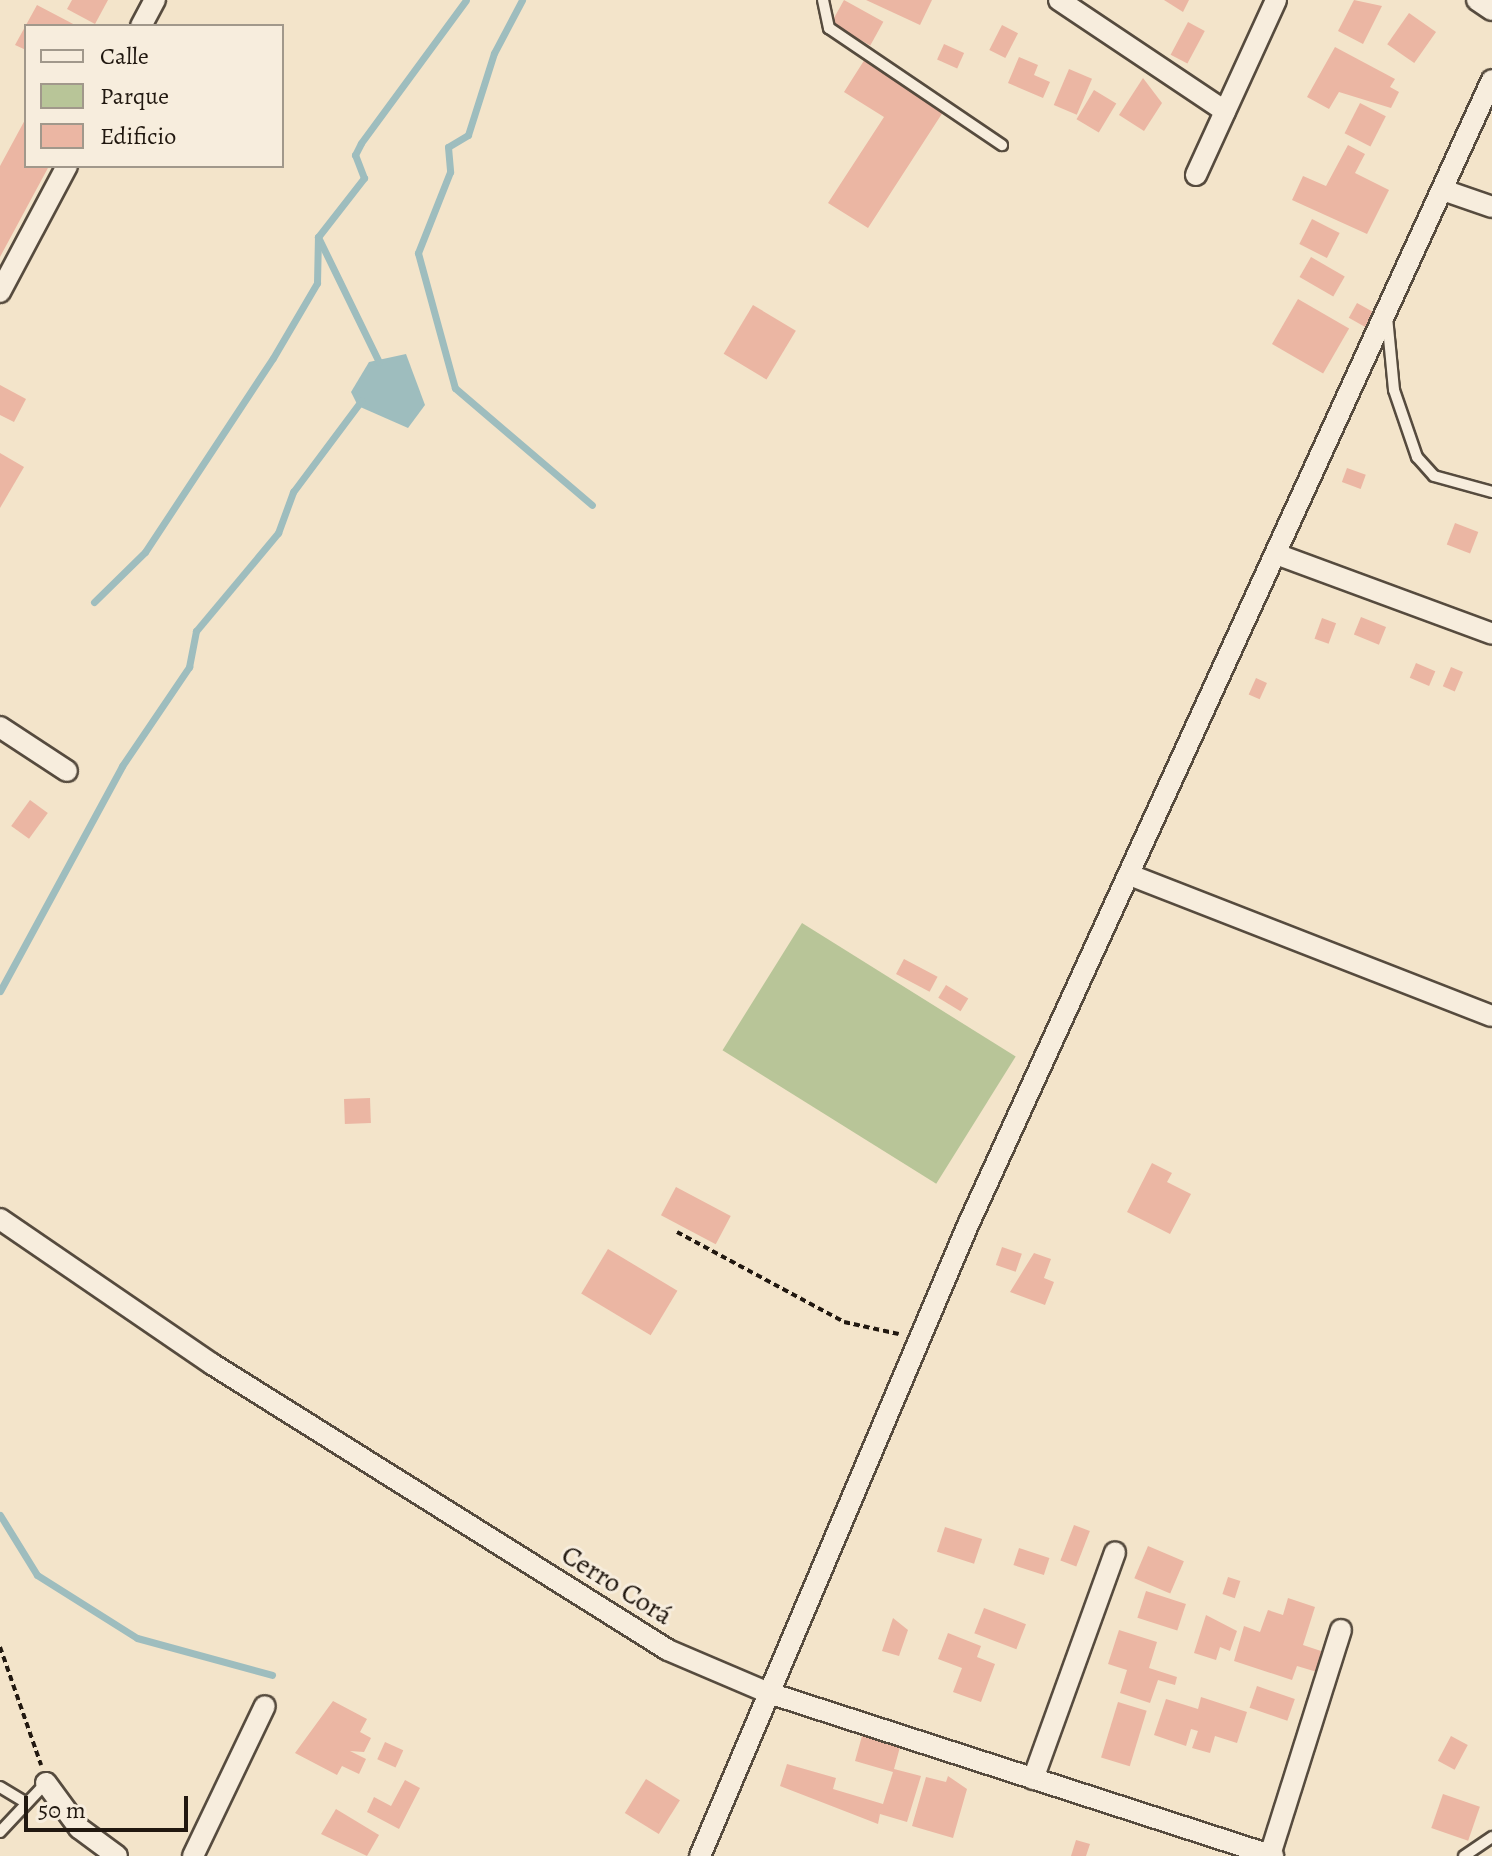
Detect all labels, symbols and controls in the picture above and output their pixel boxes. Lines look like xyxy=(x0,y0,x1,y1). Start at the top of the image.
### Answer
legend xyxy=(24,24,284,168)
text: Calle xyxy=(100,40,149,72)
text: Parque xyxy=(100,80,169,112)
text: Edificio xyxy=(100,120,176,152)
street label: Cerro Corá xyxy=(555,1538,679,1632)
scale bar xyxy=(28,1780,192,1830)
text: 50 m xyxy=(38,1794,86,1826)

